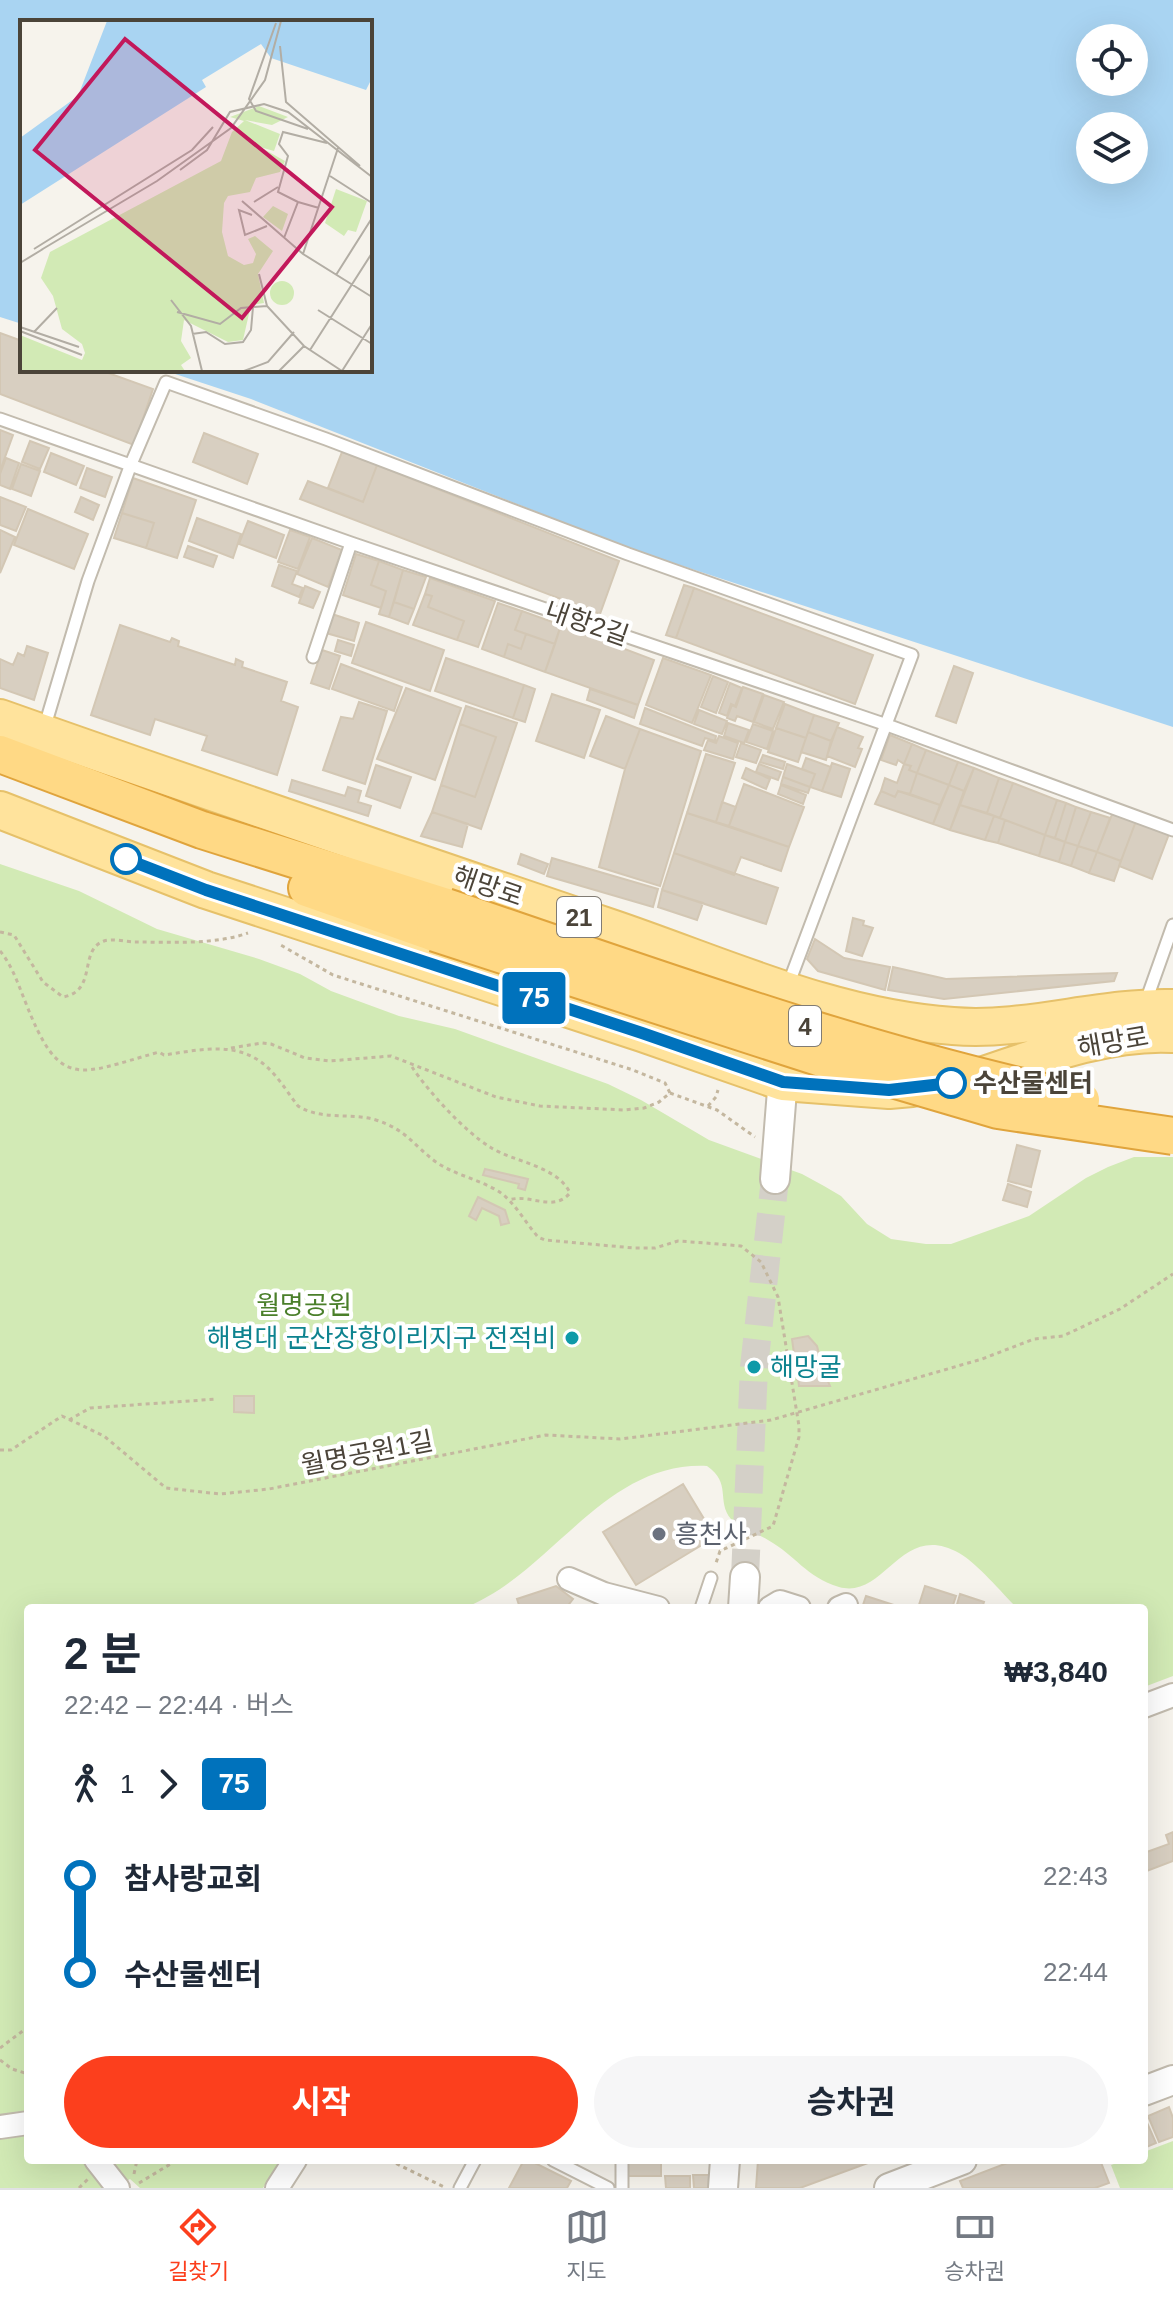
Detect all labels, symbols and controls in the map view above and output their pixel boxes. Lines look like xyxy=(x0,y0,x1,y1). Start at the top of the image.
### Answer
inset map xyxy=(20,20,372,372)
map controls xyxy=(1076,24,1148,184)
button: locate xyxy=(1076,24,1148,96)
button: layers xyxy=(1076,112,1148,184)
street label: 내항2길 xyxy=(541,595,633,651)
unlabelled marker xyxy=(111,844,141,874)
street label: 해망로 xyxy=(449,860,527,912)
road number: 21 xyxy=(557,897,601,937)
line badge: 75 xyxy=(498,972,570,1024)
text: 75 xyxy=(518,982,550,1013)
road number: 4 xyxy=(789,1006,821,1046)
street label: 해망로 xyxy=(1075,1021,1151,1063)
marker: 수산물센터 xyxy=(936,1068,966,1098)
place label: 수산물센터 xyxy=(973,1068,1093,1098)
park label: 월명공원 xyxy=(256,1290,352,1320)
place label: 해병대 군산장항이리지구 전적비 xyxy=(207,1323,556,1353)
marker: 해병대 군산장항이리지구 전적비 xyxy=(563,1329,581,1347)
place label: 해망굴 xyxy=(770,1352,842,1382)
marker: 해망굴 xyxy=(745,1358,763,1376)
street label: 월명공원1길 xyxy=(298,1425,436,1481)
place label: 흥천사 xyxy=(675,1519,747,1549)
marker: 흥천사 xyxy=(650,1525,668,1543)
text: 2 분 xyxy=(64,1629,141,1678)
text: ₩3,840 xyxy=(1005,1655,1108,1688)
text: 22:42 – 22:44 · 버스 xyxy=(64,1690,294,1720)
icon: walk xyxy=(64,1762,108,1806)
icon: forward xyxy=(146,1762,190,1806)
text: 75 xyxy=(218,1768,250,1799)
text: 1 xyxy=(120,1769,134,1799)
text: 22:43 xyxy=(1043,1861,1108,1891)
text: 참사랑교회 xyxy=(124,1862,262,1895)
text: 22:44 xyxy=(1043,1957,1108,1987)
text: 수산물센터 xyxy=(124,1958,262,1991)
button: 시작 xyxy=(64,2056,578,2148)
button: 승차권 xyxy=(594,2056,1108,2148)
tab: 길찾기 xyxy=(168,2205,229,2285)
tab: 지도 xyxy=(565,2205,609,2285)
tab: 승차권 xyxy=(944,2205,1005,2285)

